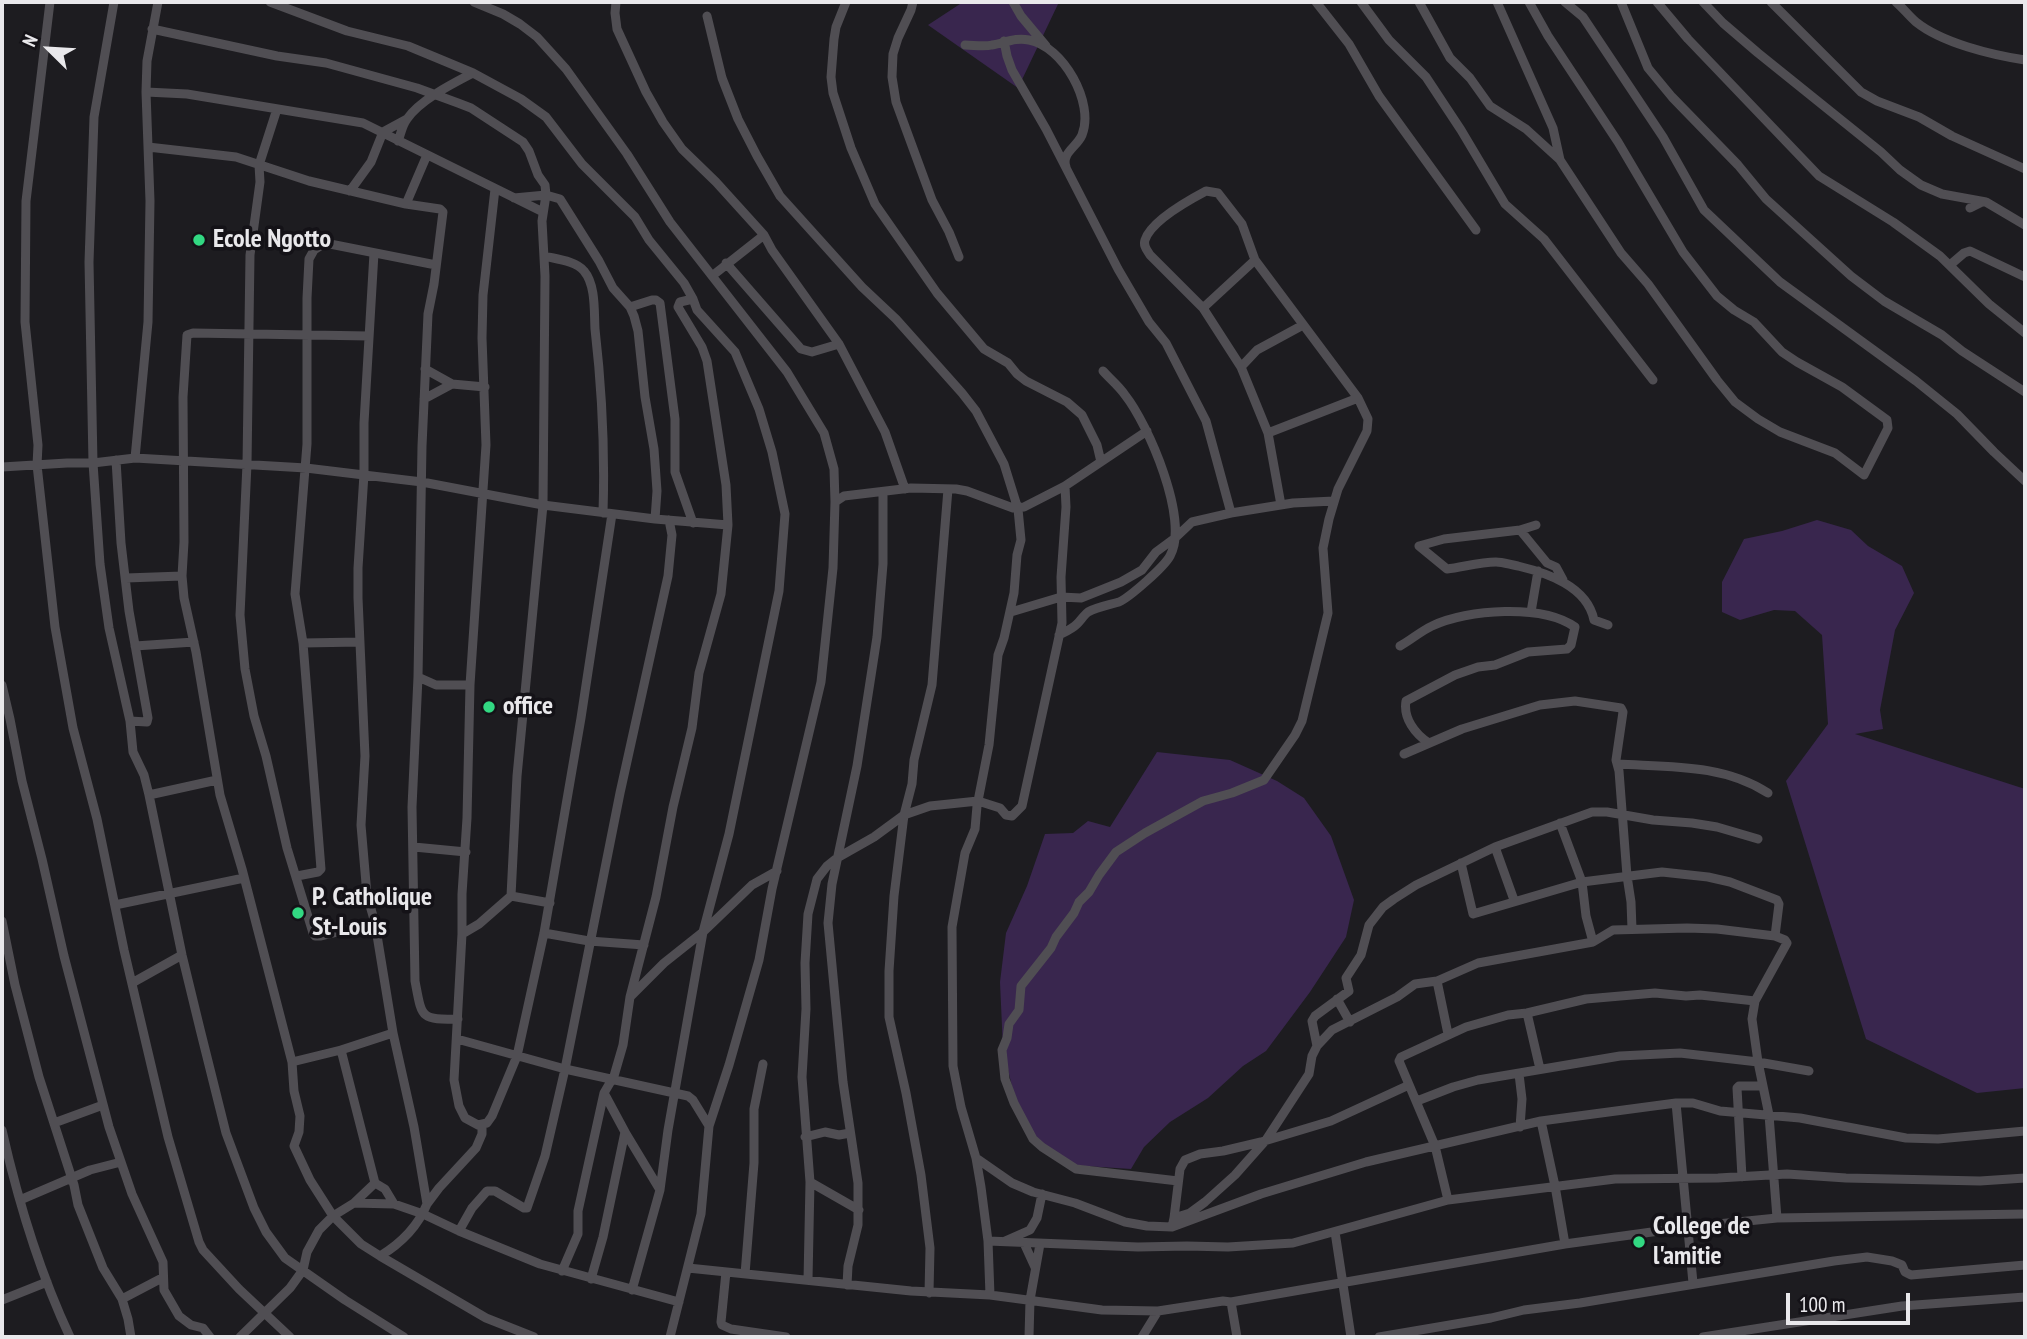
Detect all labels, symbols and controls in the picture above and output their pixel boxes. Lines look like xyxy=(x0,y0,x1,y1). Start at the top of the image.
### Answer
north arrow xyxy=(14,14,84,84)
text: N xyxy=(17,31,43,50)
place label: Ecole Ngotto xyxy=(213,224,331,256)
marker: Ecole Ngotto xyxy=(191,232,207,248)
place label: office xyxy=(503,691,553,723)
marker: office xyxy=(481,699,497,715)
place label: P. Catholique St-Louis xyxy=(312,882,432,944)
marker: P. Catholique St-Louis xyxy=(290,905,306,921)
place label: College de l'amitie xyxy=(1653,1211,1750,1272)
marker: College de l'amitie xyxy=(1631,1234,1647,1250)
scale bar xyxy=(1789,1280,1913,1324)
text: 100 m xyxy=(1799,1291,1845,1318)

